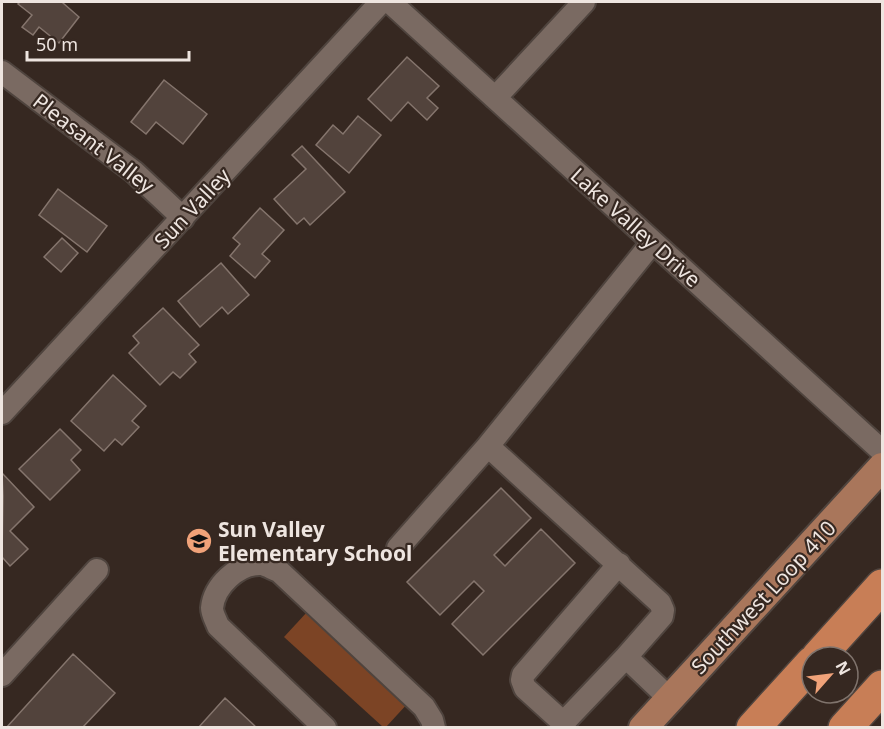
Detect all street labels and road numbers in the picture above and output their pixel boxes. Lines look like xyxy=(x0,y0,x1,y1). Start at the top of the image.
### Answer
street label: Pleasant Valley xyxy=(28,87,161,199)
street label: Lake Valley Drive xyxy=(565,161,707,293)
street label: Sun Valley xyxy=(148,162,236,254)
street label: Southwest Loop 410 xyxy=(685,514,841,680)

